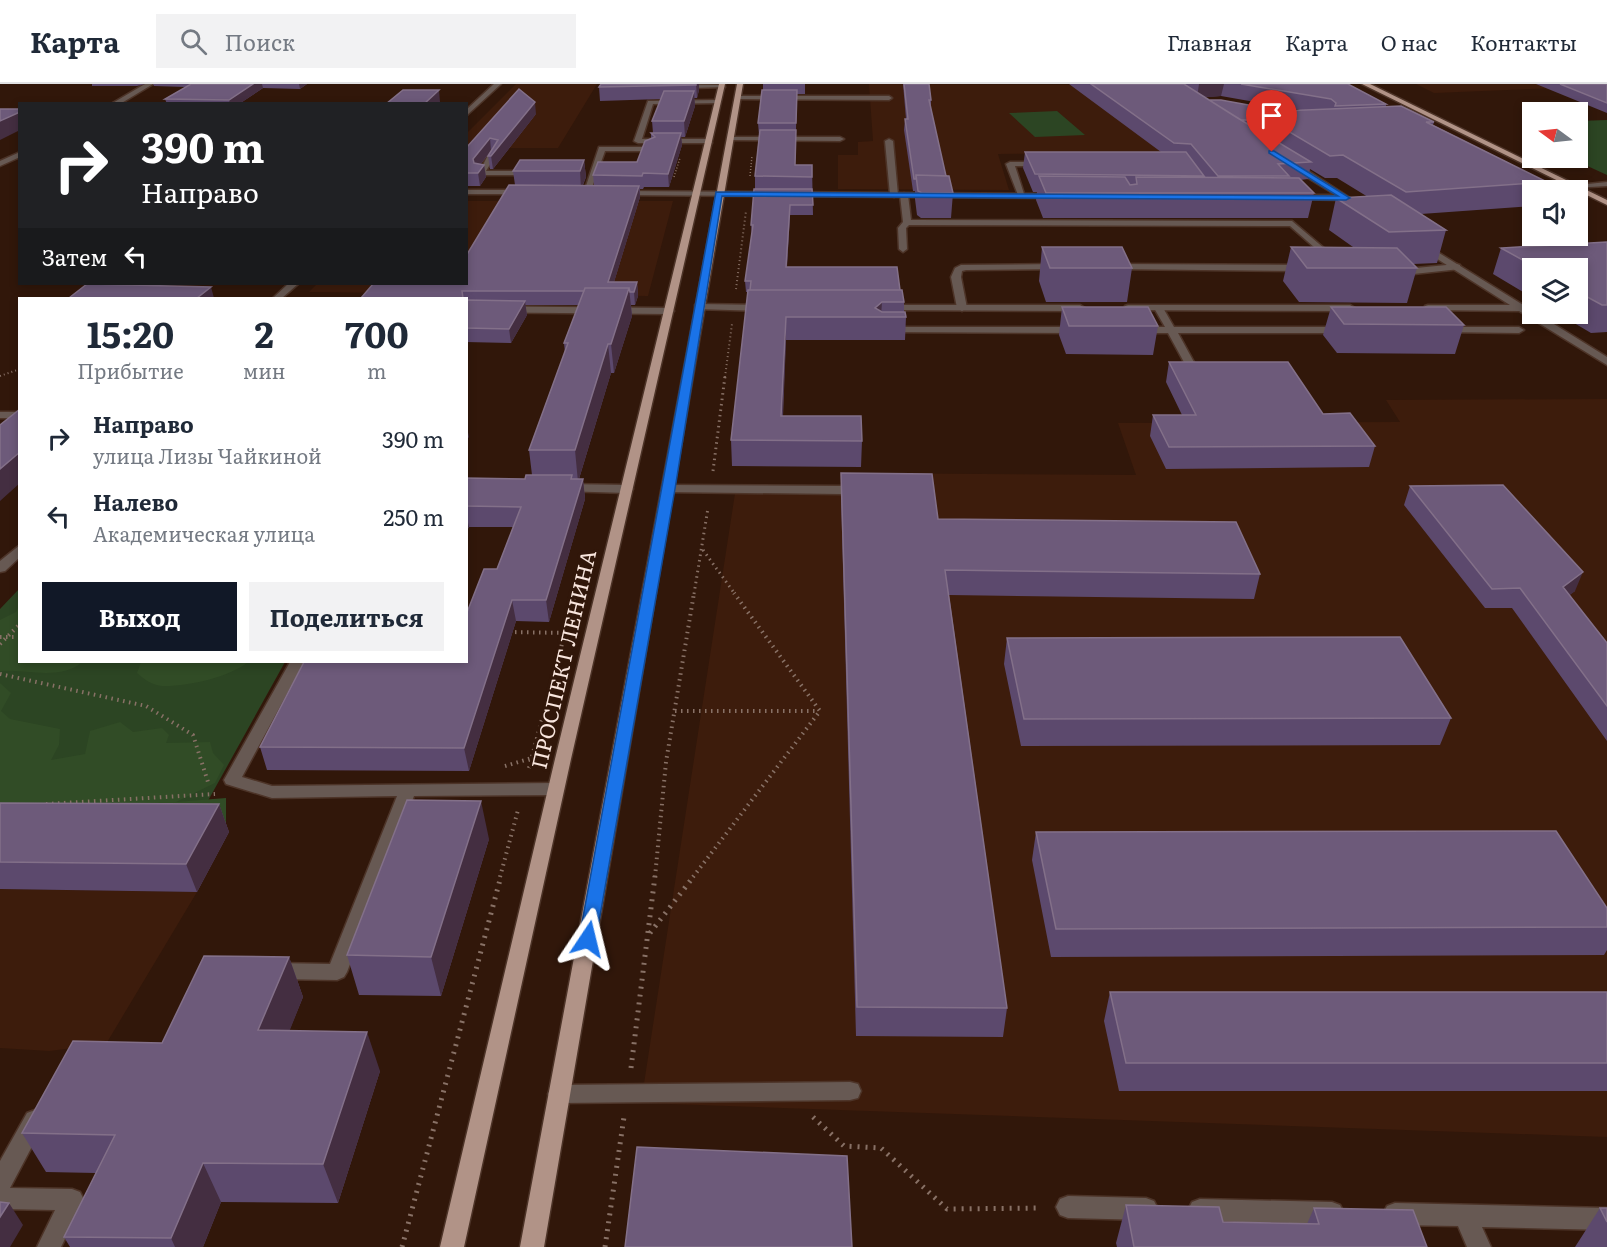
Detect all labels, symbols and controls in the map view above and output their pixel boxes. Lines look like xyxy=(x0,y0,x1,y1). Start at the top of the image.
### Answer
search box xyxy=(156,14,576,68)
text: Карта xyxy=(30,20,120,62)
icon: search xyxy=(177,25,210,58)
text: Поиск xyxy=(225,25,295,58)
text: Главная xyxy=(1167,26,1252,57)
text: Карта xyxy=(1285,26,1348,57)
text: О нас xyxy=(1381,26,1437,57)
text: Контакты xyxy=(1470,26,1577,57)
pin xyxy=(1246,90,1297,152)
icon: arrive xyxy=(1255,99,1288,132)
north arrow xyxy=(1522,102,1588,168)
map controls xyxy=(1522,102,1588,324)
text: 390 m xyxy=(141,114,265,176)
icon: right xyxy=(42,126,120,204)
text: Направо xyxy=(141,171,259,211)
button: sound xyxy=(1522,180,1588,246)
text: Затем xyxy=(42,240,107,273)
icon: left xyxy=(119,240,152,273)
button: layers xyxy=(1522,258,1588,324)
text: 15:20 xyxy=(87,306,174,359)
text: 2 xyxy=(255,306,274,359)
text: 700 xyxy=(345,306,409,359)
text: Прибытие xyxy=(77,355,184,385)
text: мин xyxy=(243,355,286,385)
text: m xyxy=(367,355,386,385)
text: Направо xyxy=(93,407,194,440)
icon: right xyxy=(42,422,75,455)
text: 390 m xyxy=(382,422,444,455)
text: улица Лизы Чайкиной xyxy=(93,440,322,470)
text: Налево xyxy=(93,485,178,518)
icon: left xyxy=(42,500,75,533)
text: 250 m xyxy=(383,500,444,533)
text: Академическая улица xyxy=(93,518,315,548)
street label: ПРОСПЕКТ ЛЕНИНА xyxy=(522,546,602,772)
button: Выход xyxy=(42,582,237,651)
button: Поделиться xyxy=(249,582,444,651)
position arrow xyxy=(556,907,620,971)

